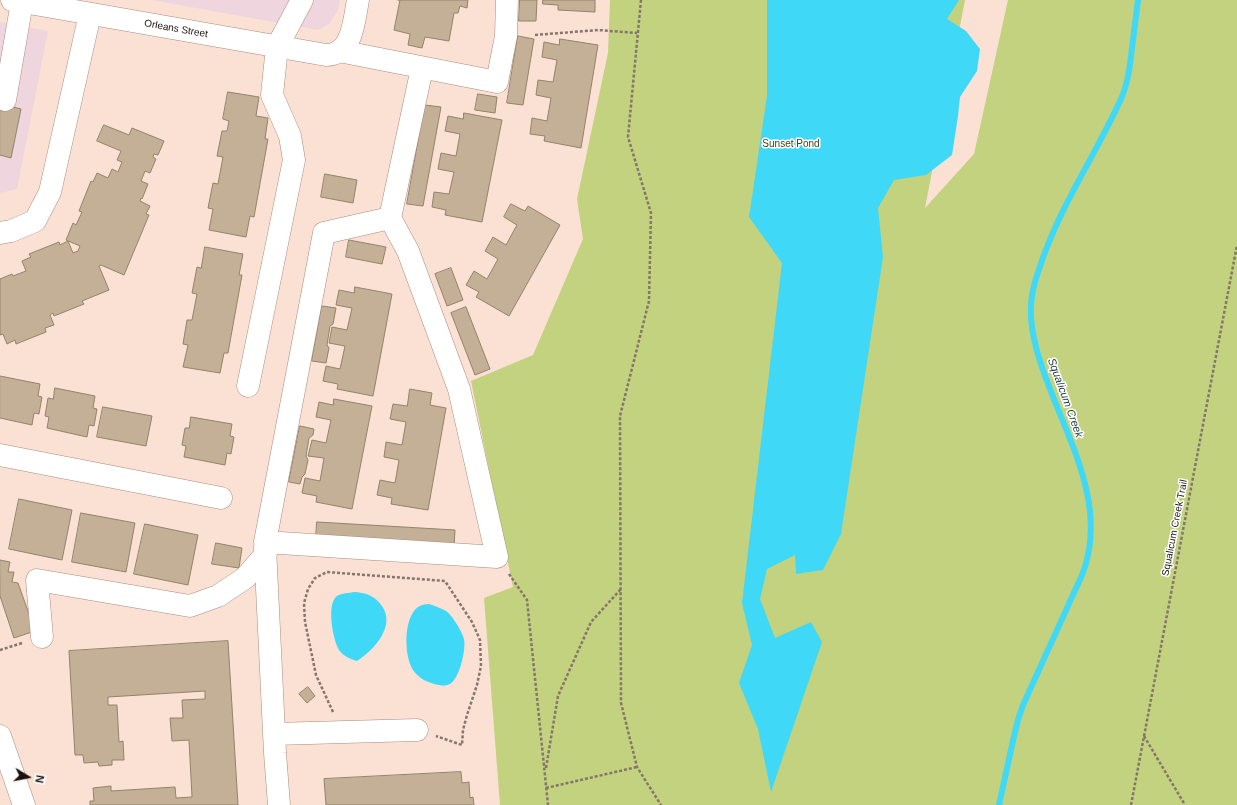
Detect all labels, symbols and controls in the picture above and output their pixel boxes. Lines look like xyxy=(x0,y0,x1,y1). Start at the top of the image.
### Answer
street label: Orleans Street xyxy=(143,17,209,41)
park label: Sunset Pond xyxy=(762,138,820,150)
water label: Squalicum Creek xyxy=(1044,356,1086,440)
street label: Squalicum Creek Trail xyxy=(1160,479,1190,577)
north arrow xyxy=(8,757,48,797)
text: N xyxy=(33,774,46,784)

